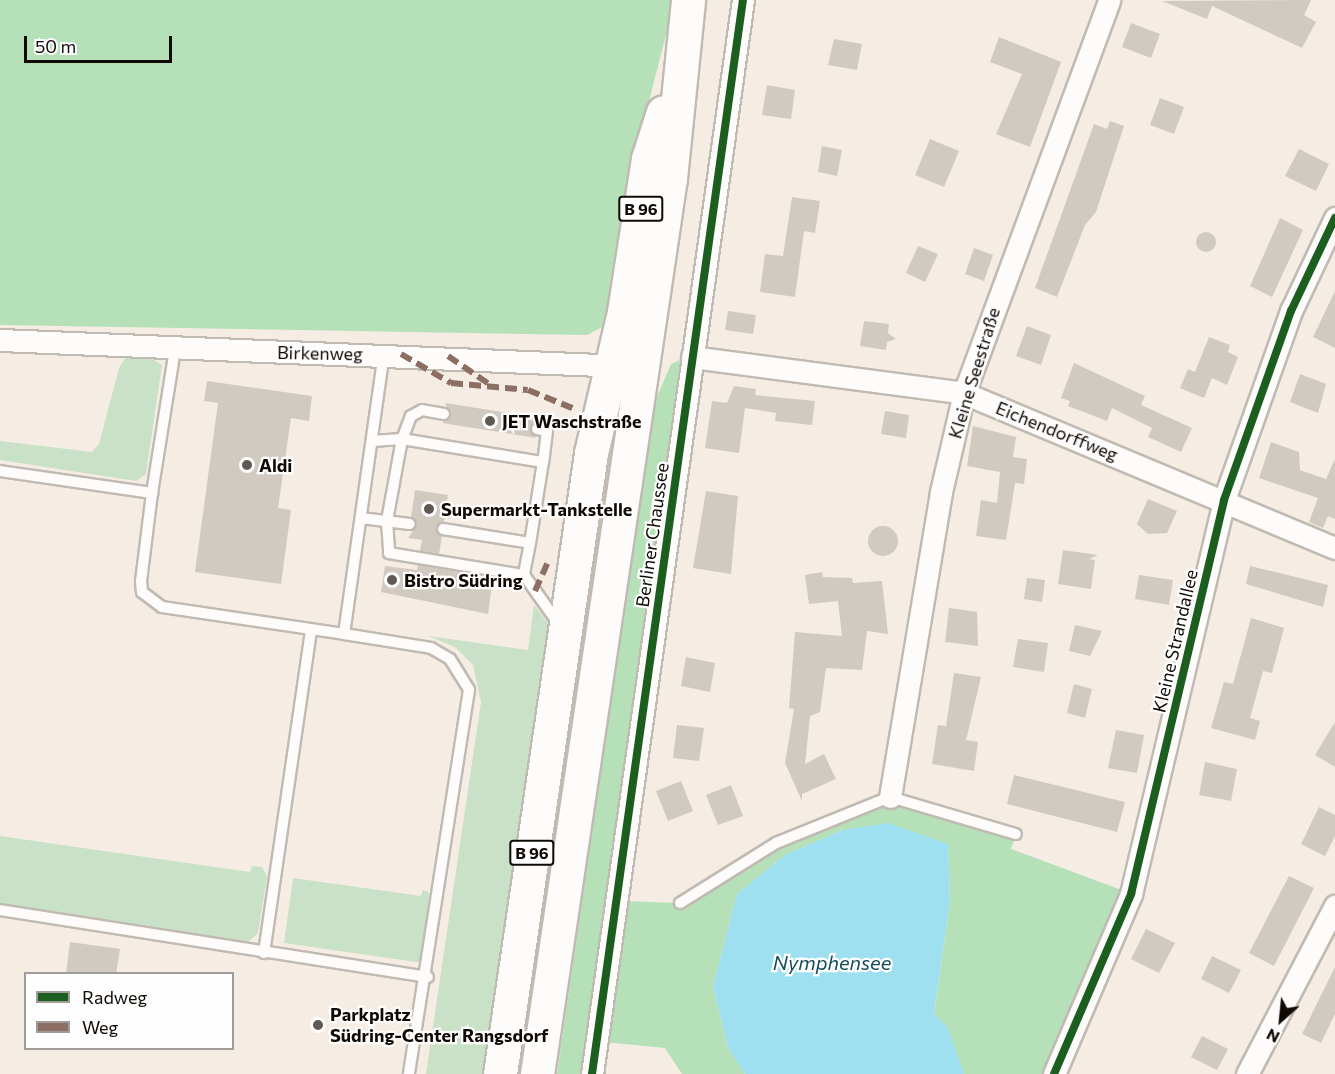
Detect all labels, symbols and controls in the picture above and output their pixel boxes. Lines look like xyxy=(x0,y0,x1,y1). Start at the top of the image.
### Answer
scale bar xyxy=(27,24,176,62)
text: 50 m xyxy=(35,35,76,57)
road number: B 96 xyxy=(617,196,665,222)
street label: Kleine Seestraße xyxy=(944,305,1004,441)
street label: Birkenweg xyxy=(277,341,363,365)
street label: Eichendorffweg xyxy=(993,397,1121,465)
place label: JET Waschstraße xyxy=(502,410,642,432)
marker: JET Waschstraße xyxy=(483,414,497,428)
place label: Aldi xyxy=(259,454,292,476)
marker: Aldi xyxy=(240,458,254,472)
street label: Berliner Chaussee xyxy=(631,462,673,608)
place label: Supermarkt-Tankstelle xyxy=(441,498,632,520)
marker: Supermarkt-Tankstelle xyxy=(422,502,436,516)
street label: Kleine Strandallee xyxy=(1148,567,1202,715)
place label: Bistro Südring xyxy=(404,569,523,591)
marker: Bistro Südring xyxy=(385,573,399,587)
road number: B 96 xyxy=(508,840,556,866)
water label: Nymphensee xyxy=(773,950,891,974)
legend xyxy=(24,972,234,1050)
text: Radweg xyxy=(82,986,147,1008)
north arrow xyxy=(1251,990,1311,1050)
place label: Parkplatz Südring-Center Rangsdorf xyxy=(330,1004,548,1046)
text: Weg xyxy=(82,1016,118,1038)
marker: Parkplatz Südring-Center Rangsdorf xyxy=(311,1018,325,1032)
text: N xyxy=(1263,1025,1282,1048)

